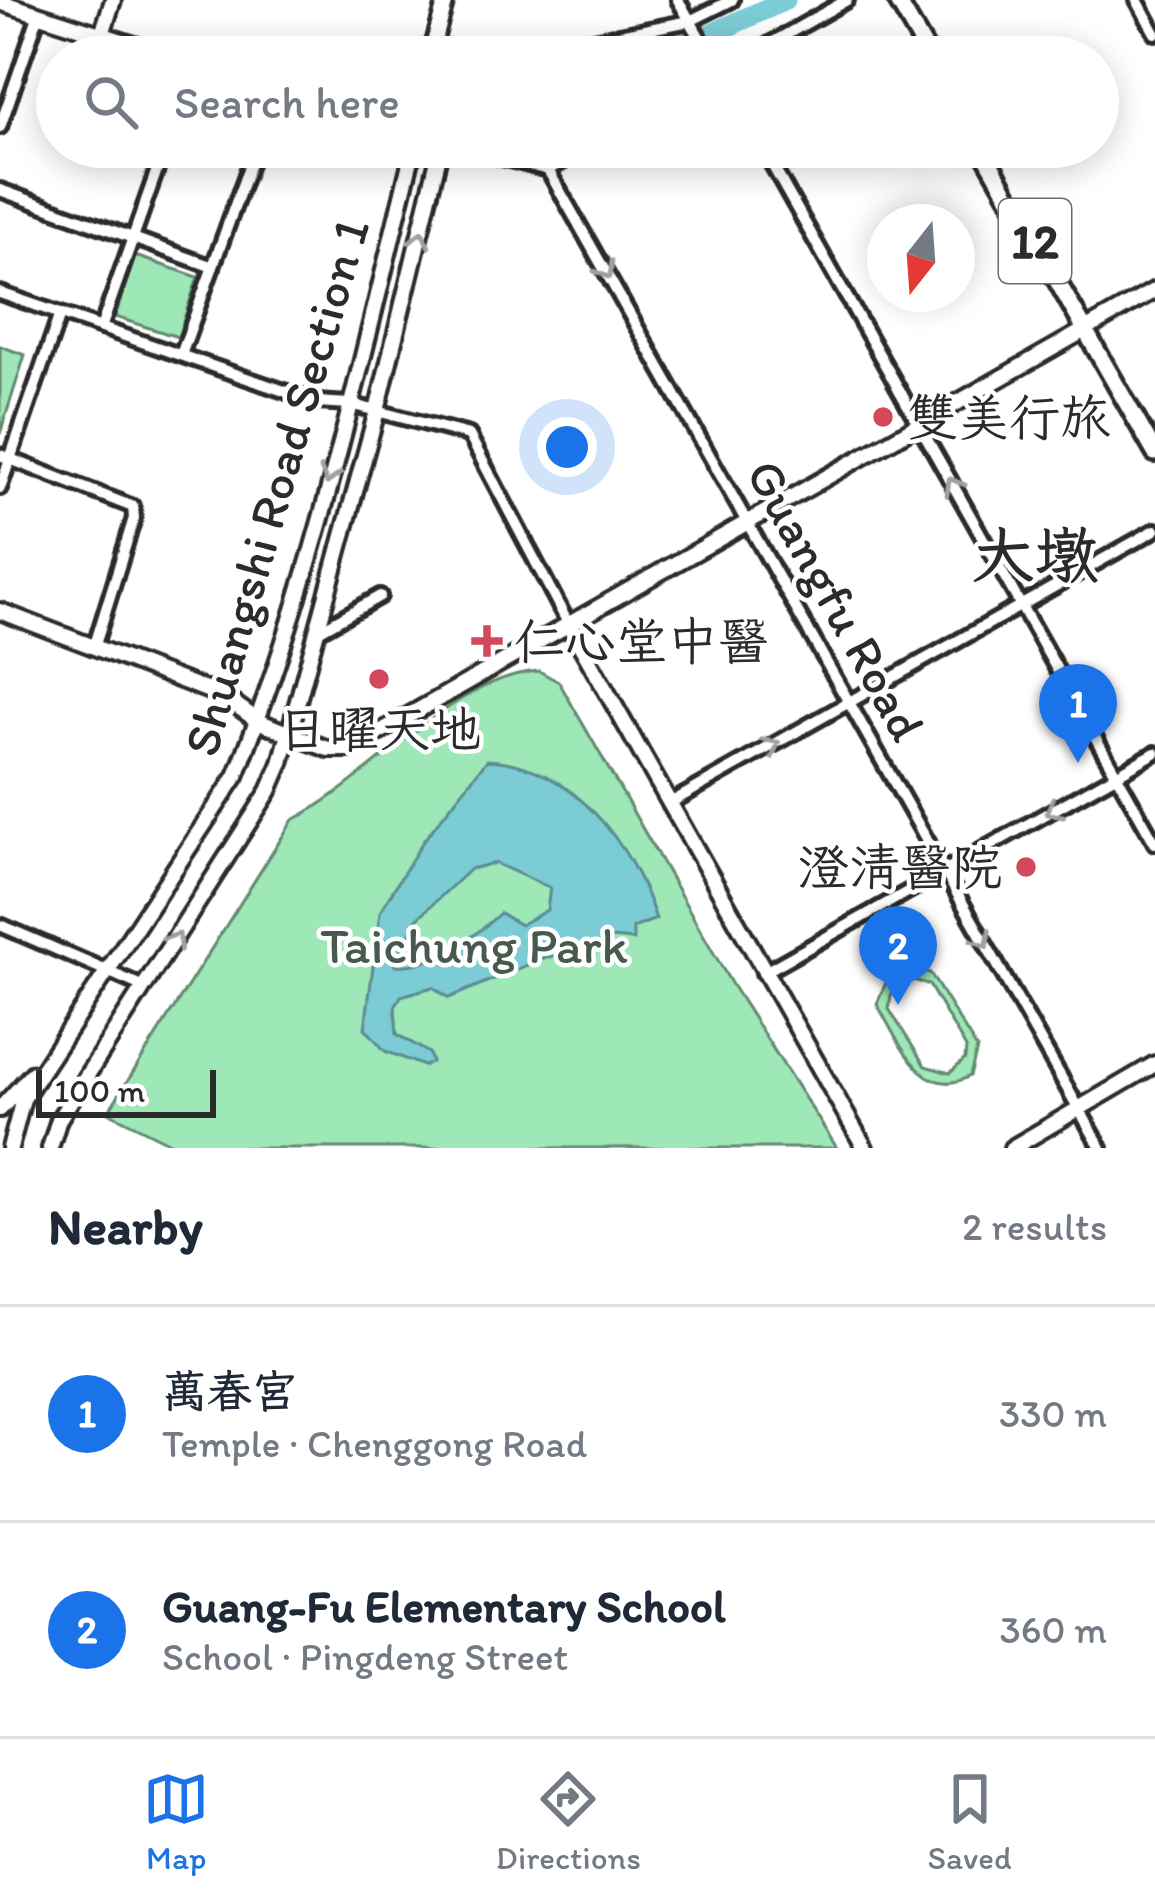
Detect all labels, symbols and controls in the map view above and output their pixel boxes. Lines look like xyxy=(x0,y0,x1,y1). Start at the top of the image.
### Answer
search box xyxy=(36,36,1119,168)
icon: search xyxy=(78,69,144,135)
text: Search here xyxy=(174,75,400,129)
road number: 12 xyxy=(999,199,1071,283)
north arrow xyxy=(867,204,975,312)
street label: Shuangshi Road Section 1 xyxy=(170,211,382,763)
one-way arrow xyxy=(406,230,431,250)
one-way arrow xyxy=(592,259,615,280)
place label: 雙美行旅 xyxy=(907,387,1111,448)
marker: 雙美行旅 xyxy=(870,404,896,430)
your location xyxy=(537,417,597,477)
street label: Guangfu Road xyxy=(734,449,938,751)
one-way arrow xyxy=(319,465,344,486)
one-way arrow xyxy=(944,477,967,498)
district label: 大墩 xyxy=(972,517,1098,593)
place label: 仁心堂中醫 xyxy=(514,611,769,672)
marker: 仁心堂中醫 xyxy=(471,625,503,657)
pin: 1 xyxy=(1039,664,1117,763)
marker: 日曜天地 xyxy=(366,666,392,692)
place label: 日曜天地 xyxy=(277,699,481,760)
one-way arrow xyxy=(759,737,781,760)
one-way arrow xyxy=(1044,796,1066,819)
place label: 澄清醫院 xyxy=(798,837,1002,898)
marker: 澄清醫院 xyxy=(1013,854,1039,880)
pin: 2 xyxy=(859,906,937,1005)
park label: Taichung Park xyxy=(320,915,628,976)
one-way arrow xyxy=(969,927,992,949)
one-way arrow xyxy=(160,932,182,954)
scale bar xyxy=(36,1064,216,1117)
text: 100 m xyxy=(54,1071,145,1110)
text: Nearby xyxy=(48,1196,203,1257)
text: 2 results xyxy=(962,1203,1107,1250)
text: 萬春宮 xyxy=(162,1364,297,1418)
text: 1 xyxy=(78,1390,96,1437)
text: 330 m xyxy=(999,1390,1107,1437)
text: Temple · Chenggong Road xyxy=(162,1420,587,1467)
text: Guang-Fu Elementary School xyxy=(162,1579,726,1633)
text: 2 xyxy=(77,1606,97,1653)
text: 360 m xyxy=(1000,1606,1107,1653)
text: School · Pingdeng Street xyxy=(162,1633,568,1680)
tab: Map xyxy=(143,1766,209,1877)
tab: Directions xyxy=(496,1766,641,1877)
tab: Saved xyxy=(928,1766,1012,1877)

